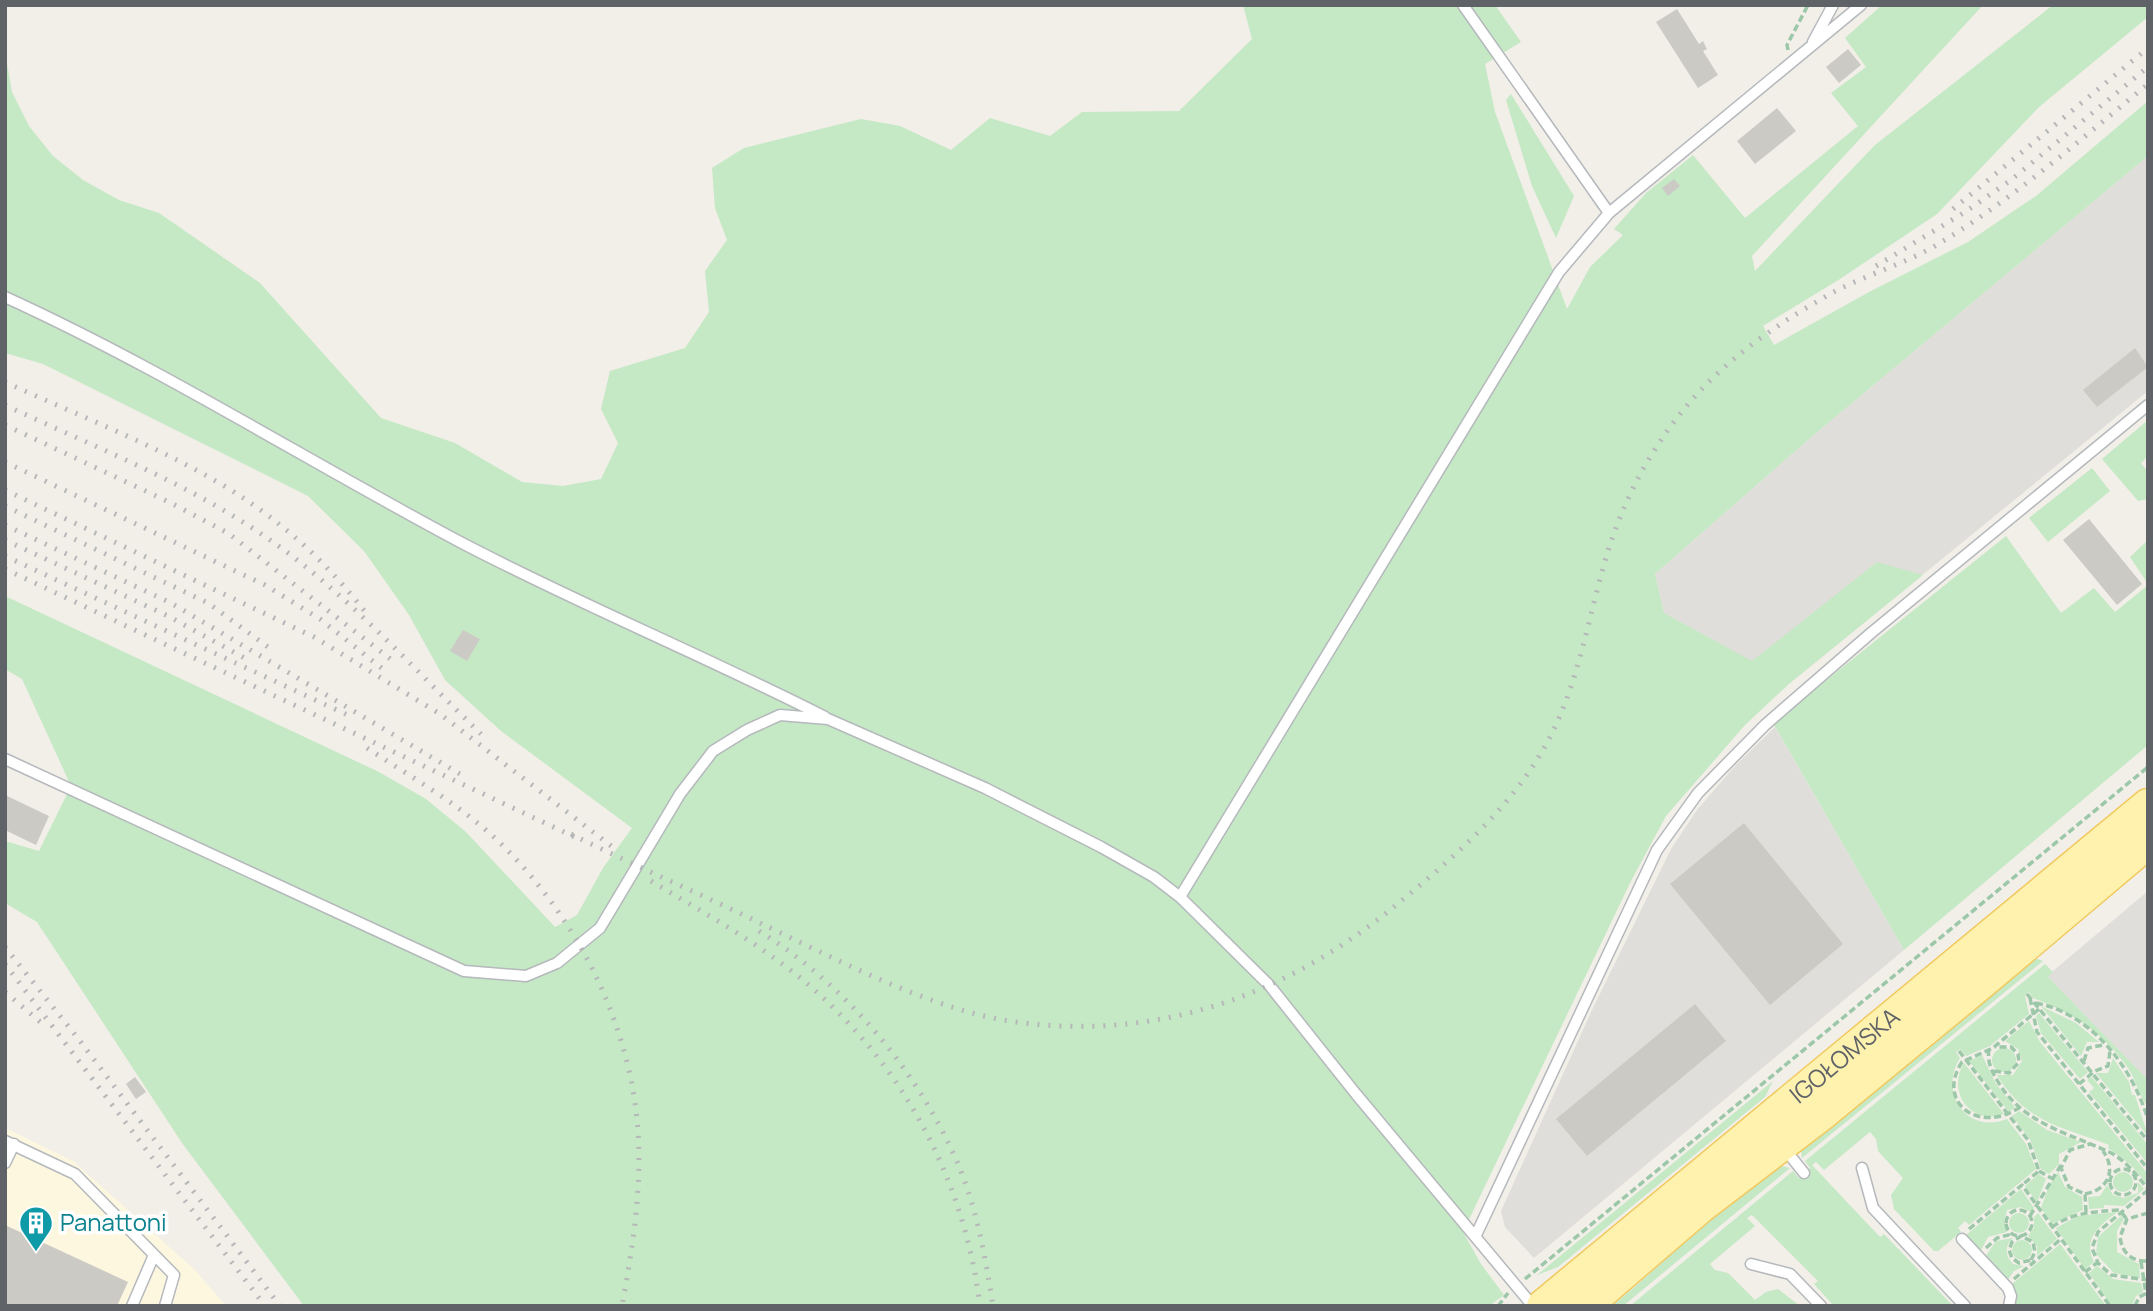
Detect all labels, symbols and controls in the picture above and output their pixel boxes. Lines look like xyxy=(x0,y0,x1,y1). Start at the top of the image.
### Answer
street label: IGOŁOMSKA xyxy=(1782,999,1906,1110)
building icon: Panattoni xyxy=(17,1204,55,1253)
place label: Panattoni xyxy=(60,1205,167,1238)

